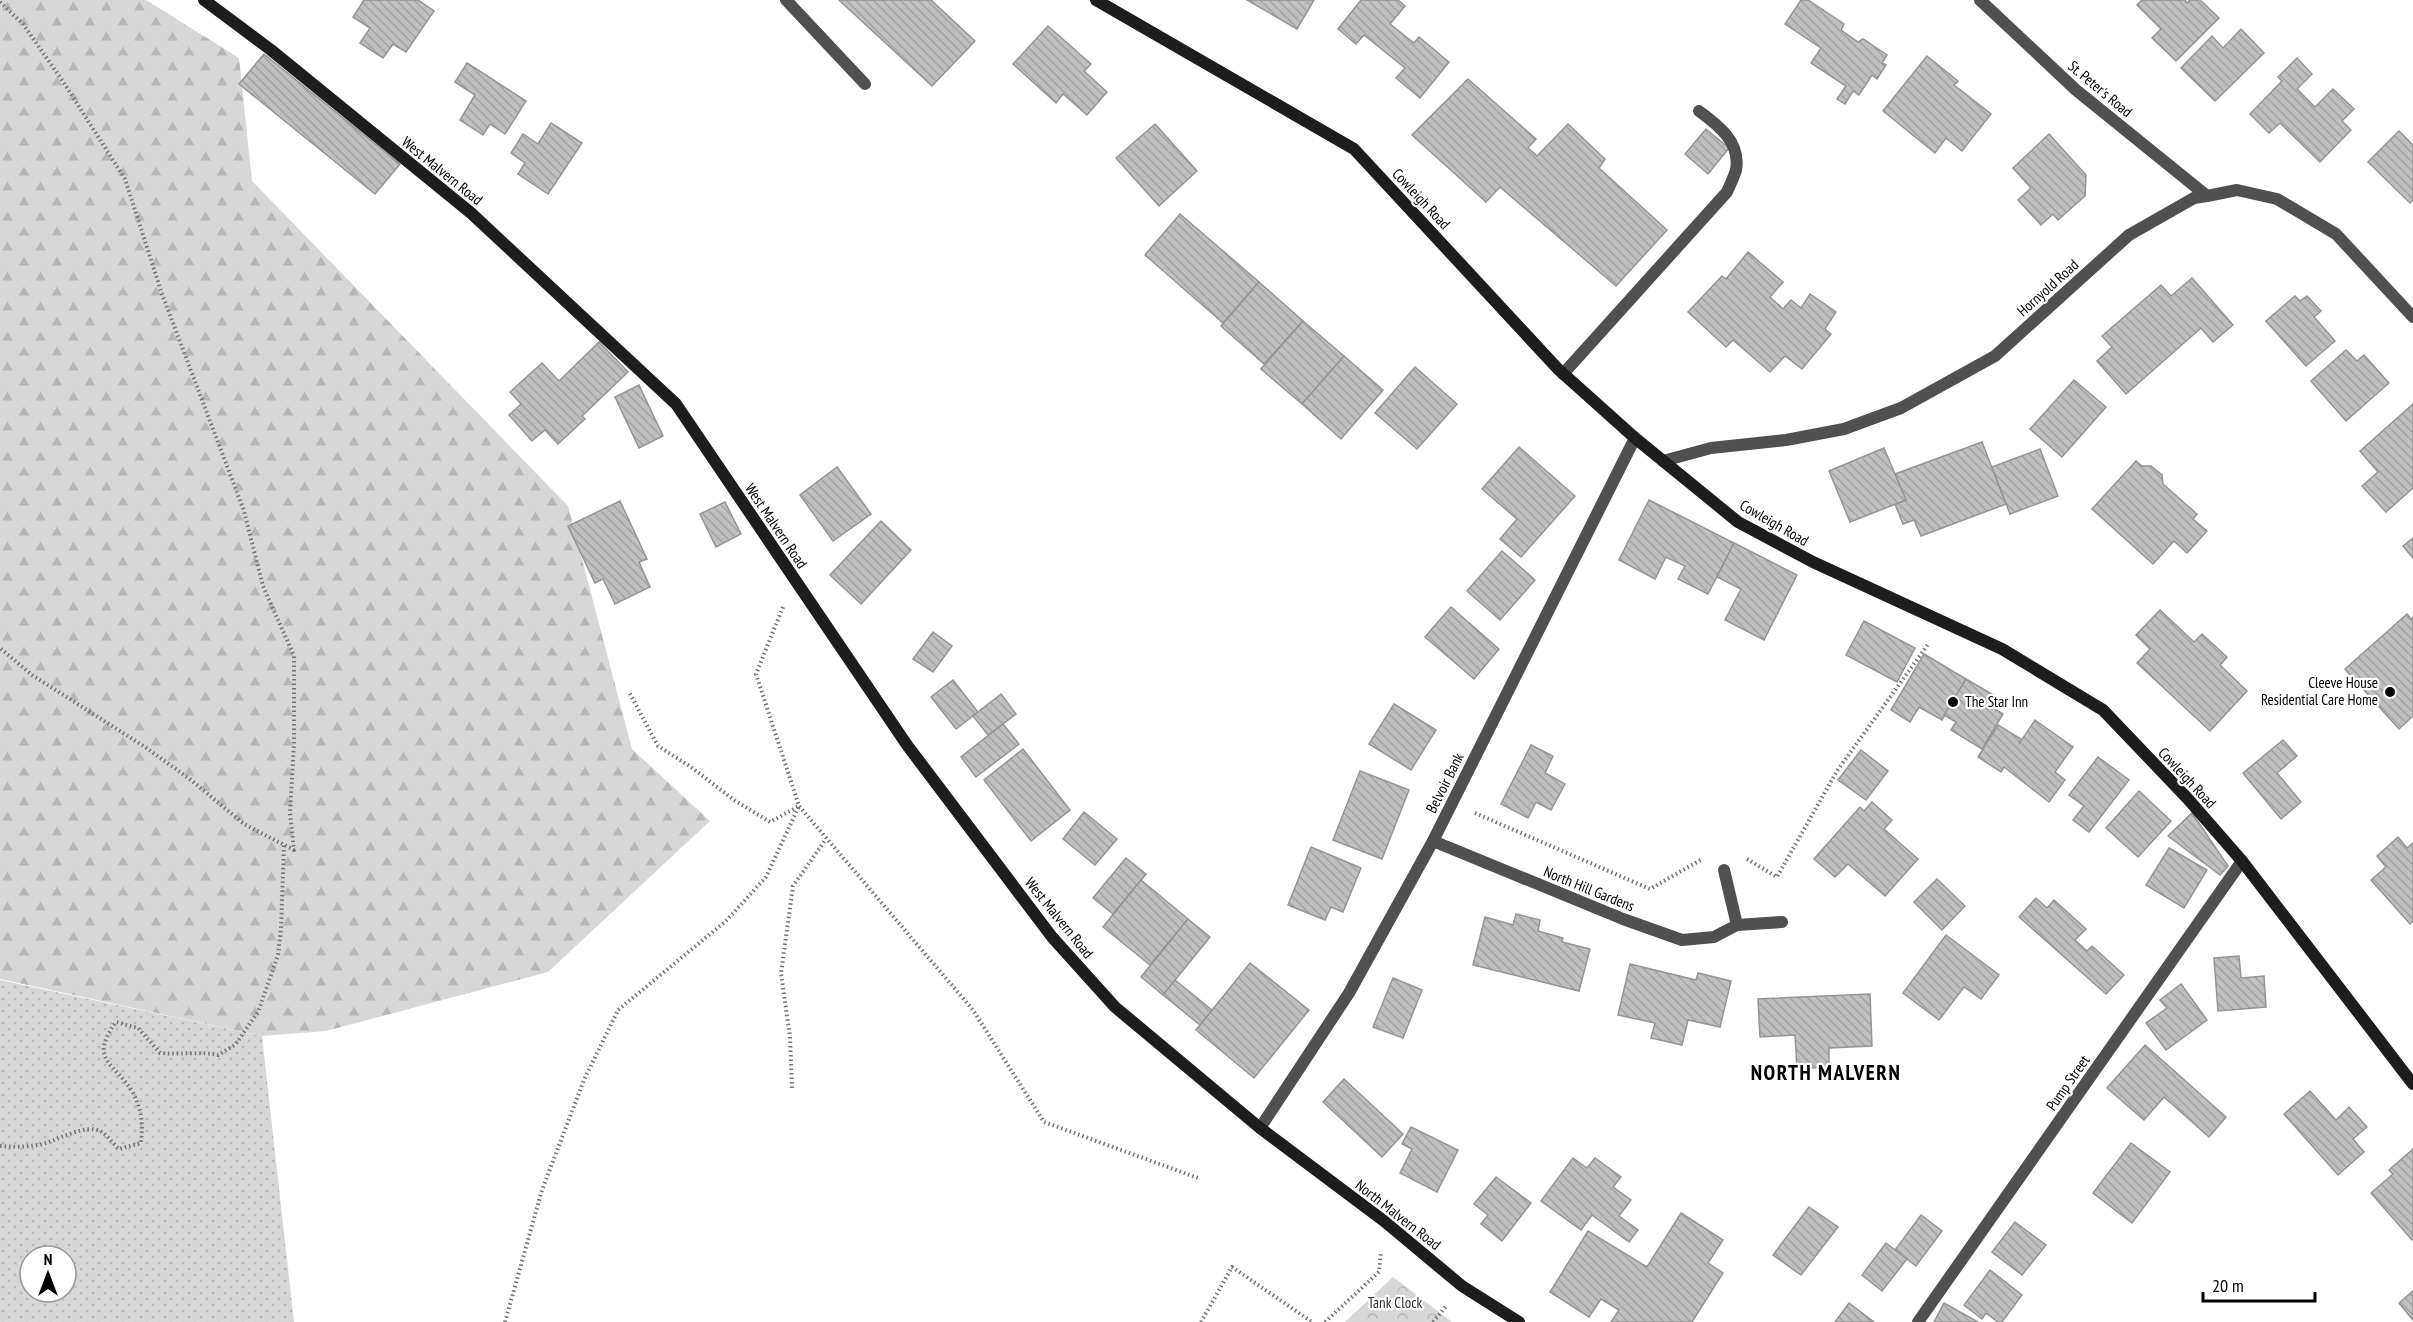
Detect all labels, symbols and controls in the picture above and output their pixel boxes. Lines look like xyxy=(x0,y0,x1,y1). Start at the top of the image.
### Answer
street label: St. Peter's Road xyxy=(2064,56,2136,121)
street label: West Malvern Road xyxy=(398,132,487,209)
street label: Cowleigh Road xyxy=(1388,164,1454,233)
street label: Hornyold Road xyxy=(2013,255,2082,320)
street label: West Malvern Road xyxy=(741,480,812,572)
street label: Cowleigh Road xyxy=(1736,495,1812,550)
place label: Cleeve House Residential Care Home xyxy=(2261,673,2378,709)
marker: Cleeve House Residential Care Home xyxy=(2383,685,2397,699)
place label: The Star Inn xyxy=(1965,692,2028,711)
marker: The Star Inn xyxy=(1946,695,1960,709)
street label: Cowleigh Road xyxy=(2154,743,2220,812)
street label: Belvoir Bank xyxy=(1421,749,1468,816)
street label: North Hill Gardens xyxy=(1541,862,1637,915)
street label: West Malvern Road xyxy=(1021,873,1098,962)
street label: Pump Street xyxy=(2042,1051,2094,1114)
district label: NORTH MALVERN xyxy=(1751,1059,1901,1086)
street label: North Malvern Road xyxy=(1352,1175,1445,1254)
north arrow xyxy=(18,1244,78,1304)
text: N xyxy=(44,1249,52,1269)
scale bar xyxy=(2203,1265,2316,1303)
text: 20 m xyxy=(2212,1274,2244,1297)
park label: Tank Clock xyxy=(1368,1293,1423,1312)

